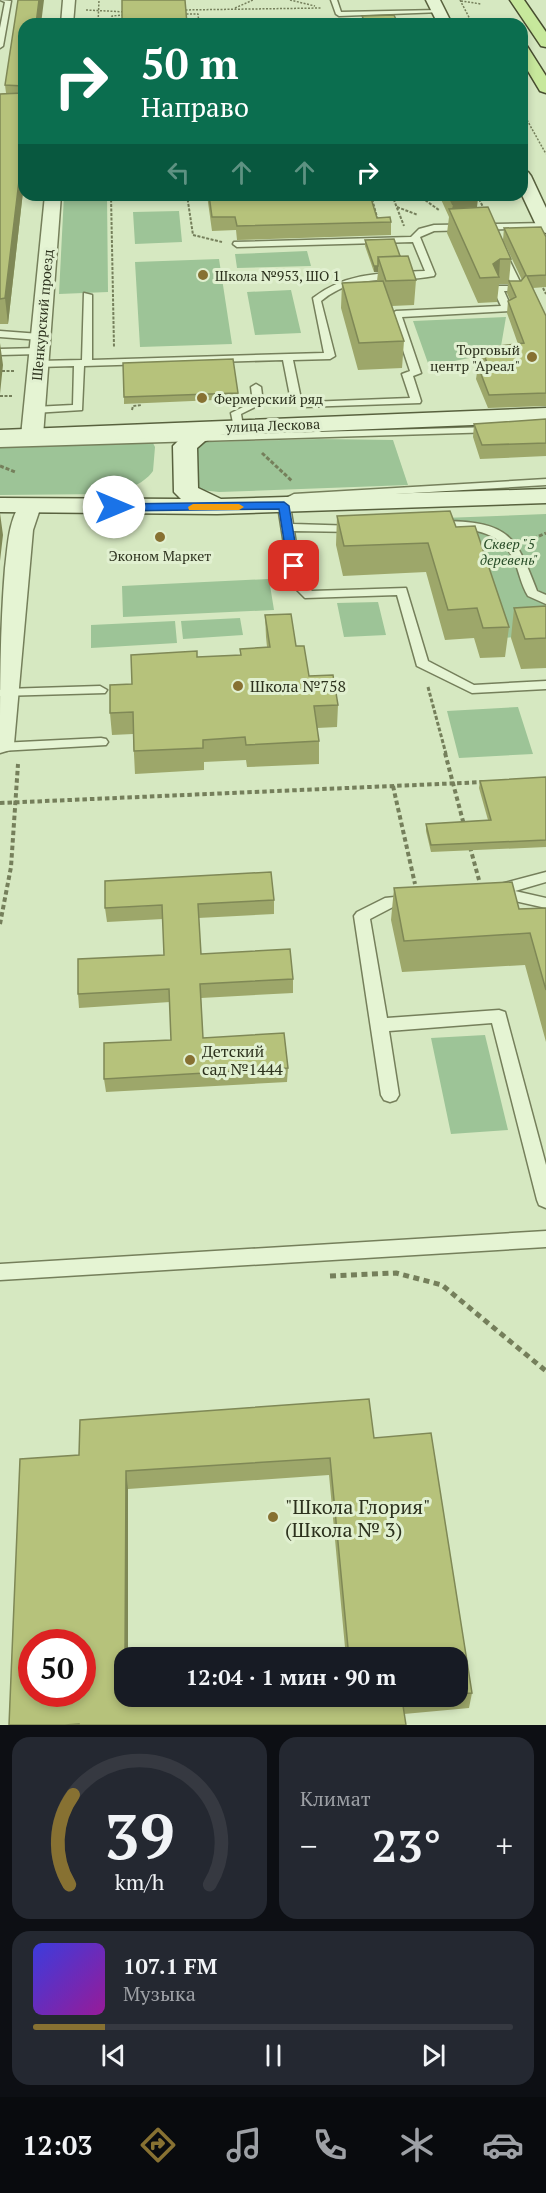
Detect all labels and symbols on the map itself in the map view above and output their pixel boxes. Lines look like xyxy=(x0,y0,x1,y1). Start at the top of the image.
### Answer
street label: Шенкурский проезд xyxy=(27,249,57,381)
place label: Школа №953, ШО 1 xyxy=(215,266,340,285)
marker: Школа №953, ШО 1 xyxy=(196,268,210,282)
place label: Торговый центр "Ареал" xyxy=(430,340,520,375)
marker: Торговый центр "Ареал" xyxy=(525,350,539,364)
place label: Фермерский ряд xyxy=(214,389,323,408)
marker: Фермерский ряд xyxy=(195,391,209,405)
street label: улица Лескова xyxy=(225,414,320,436)
position arrow xyxy=(82,475,146,539)
marker: Эконом Маркет xyxy=(153,530,167,544)
park label: Сквер "5 деревень" xyxy=(480,534,538,569)
pin xyxy=(268,540,319,591)
place label: Эконом Маркет xyxy=(109,546,211,565)
place label: Школа №758 xyxy=(250,675,346,697)
marker: Школа №758 xyxy=(231,679,245,693)
place label: Детский сад №1444 xyxy=(202,1040,283,1080)
marker: Детский сад №1444 xyxy=(183,1053,197,1067)
place label: "Школа Глория" (Школа № 3) xyxy=(285,1493,431,1543)
marker: "Школа Глория" (Школа № 3) xyxy=(266,1510,280,1524)
speed limit sign: 50 xyxy=(18,1629,96,1707)

